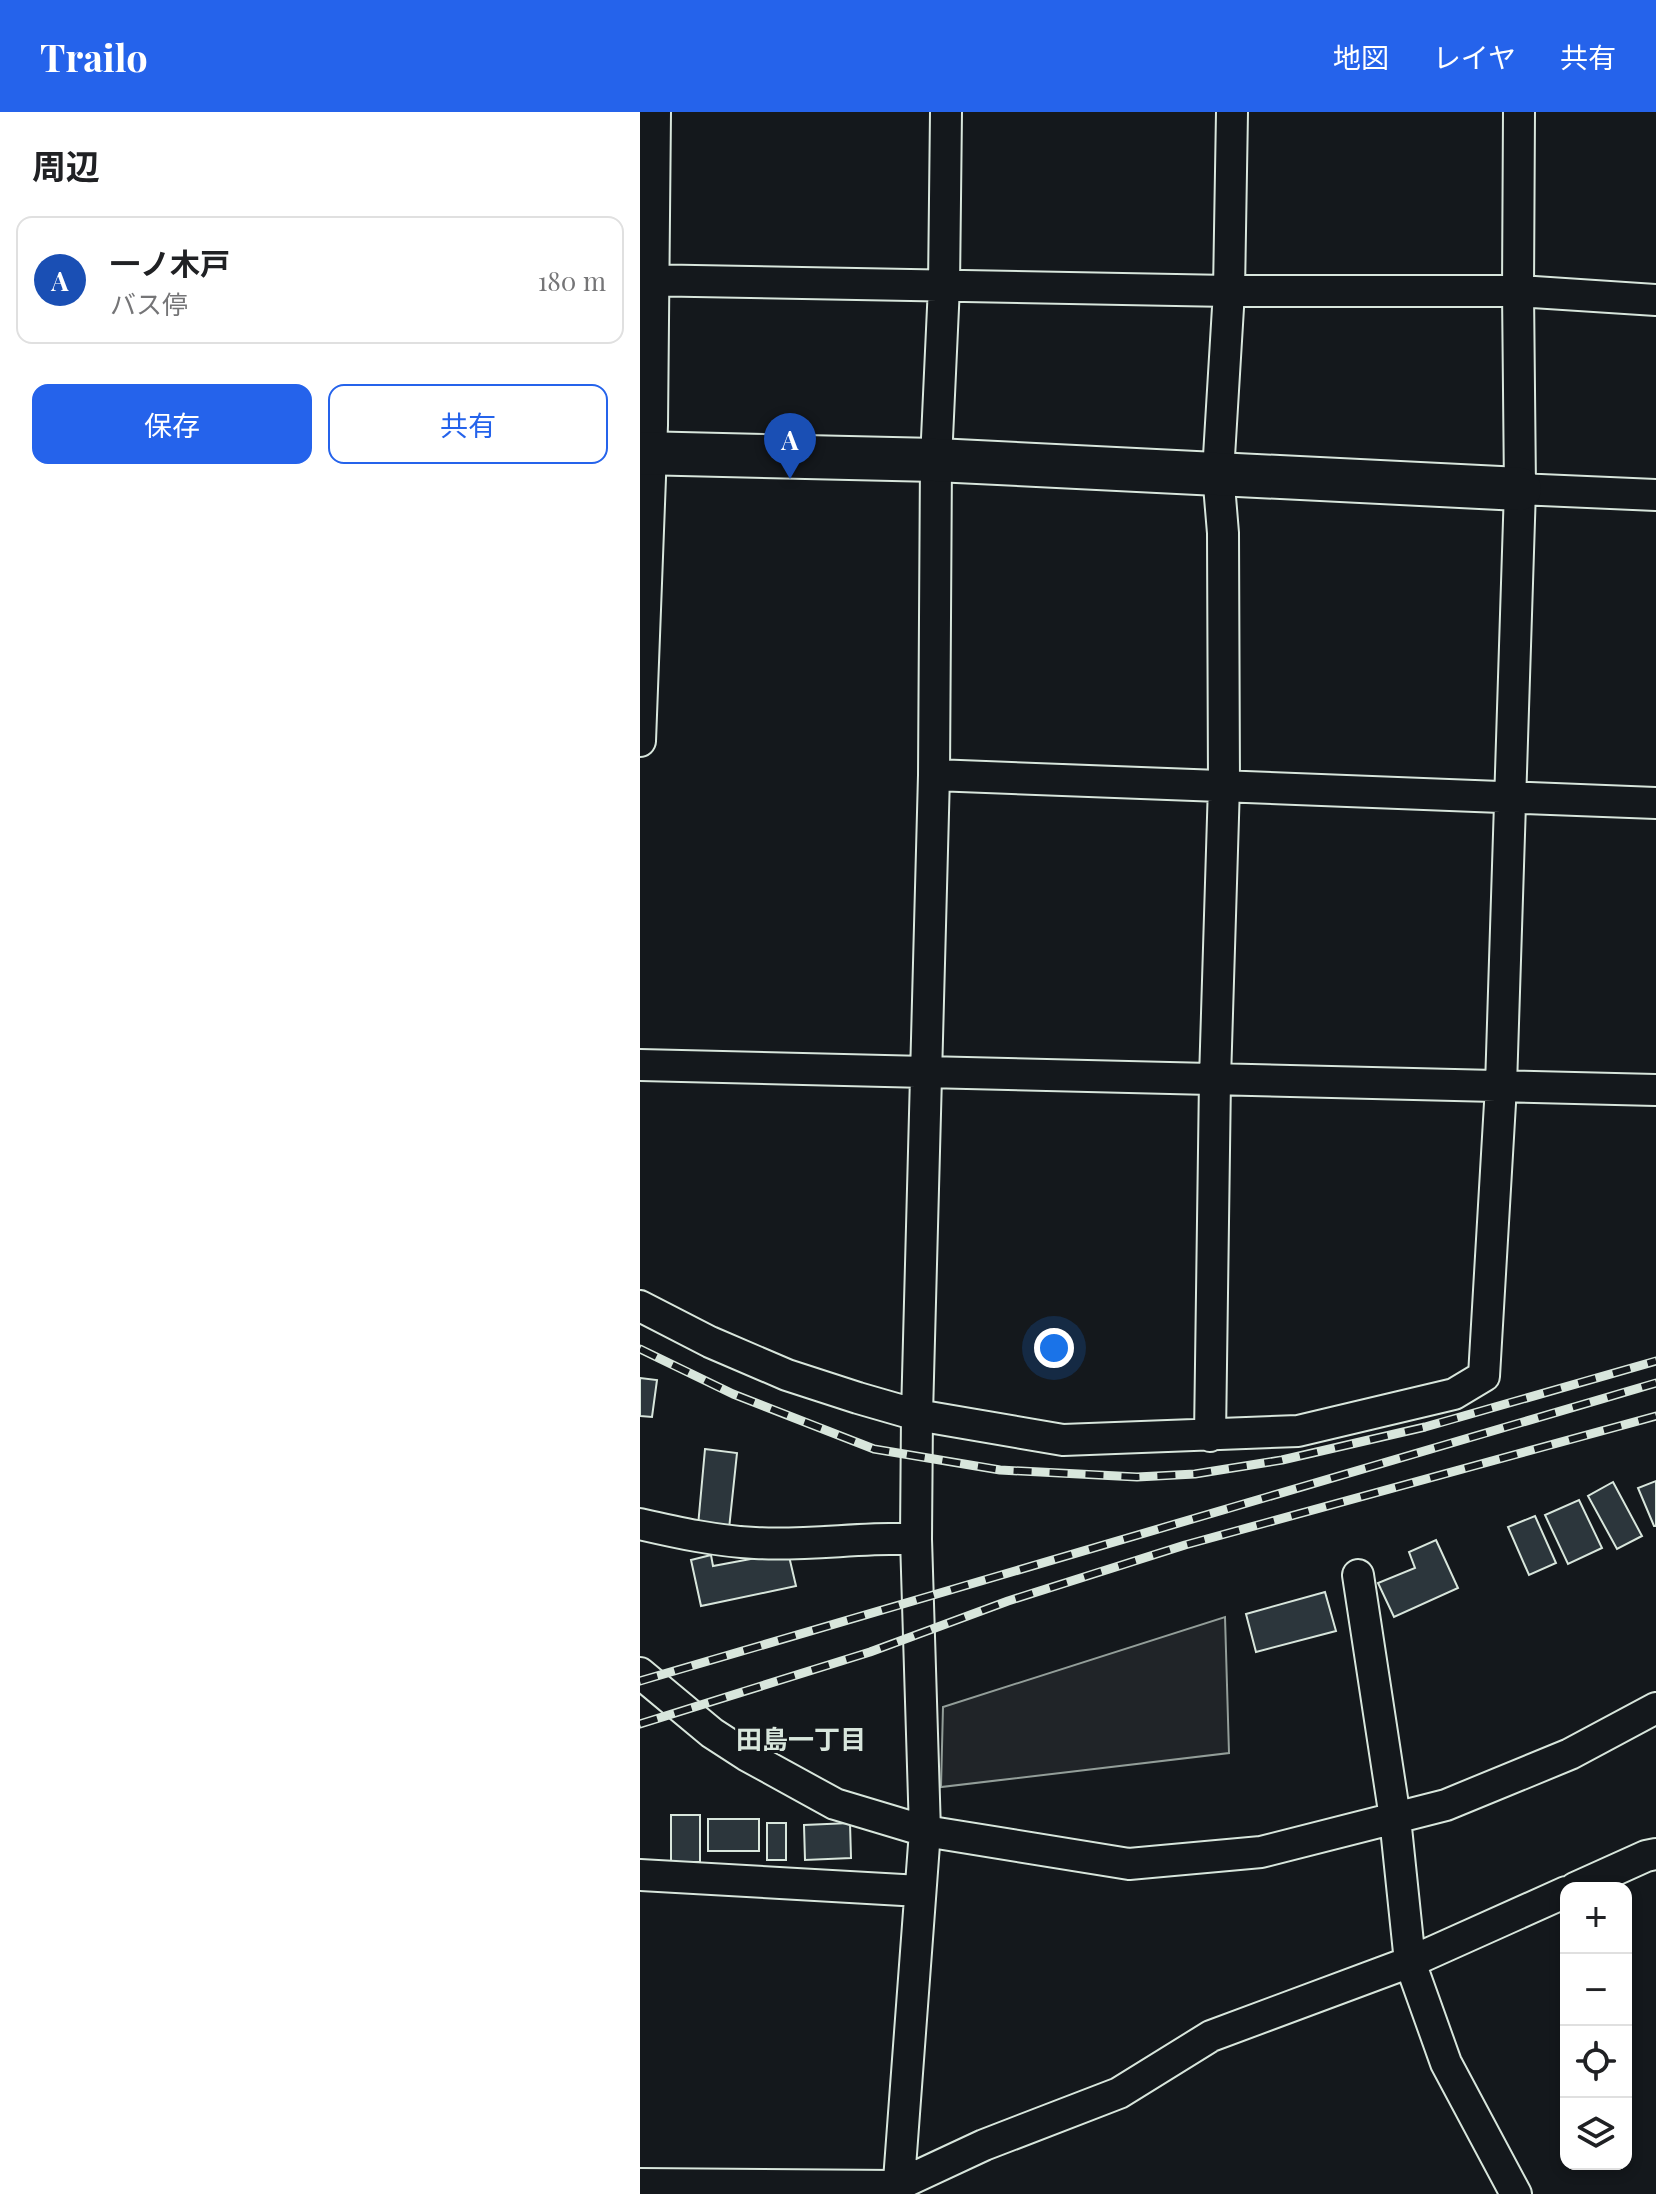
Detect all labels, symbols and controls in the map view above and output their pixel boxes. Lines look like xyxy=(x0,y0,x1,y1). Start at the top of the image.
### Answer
text: Trailo xyxy=(40,31,148,82)
text: 地図 xyxy=(1333,38,1389,75)
text: レイヤ xyxy=(1433,38,1516,75)
text: 共有 xyxy=(1560,38,1616,75)
text: 周辺 xyxy=(32,142,100,188)
text: 一ノ木戸 xyxy=(110,243,230,283)
text: A xyxy=(51,263,69,298)
text: 180 m xyxy=(538,263,606,298)
text: バス停 xyxy=(110,286,188,321)
button: 保存 xyxy=(32,384,312,464)
button: 共有 xyxy=(328,384,608,464)
pin: A xyxy=(764,413,816,479)
your location xyxy=(1034,1328,1074,1368)
district label: 田島一丁目 xyxy=(736,1721,866,1756)
map controls xyxy=(1560,1882,1632,2170)
button: + xyxy=(1560,1882,1632,1954)
button: − xyxy=(1560,1954,1632,2026)
button: locate xyxy=(1560,2026,1632,2098)
button: layers xyxy=(1560,2098,1632,2170)

